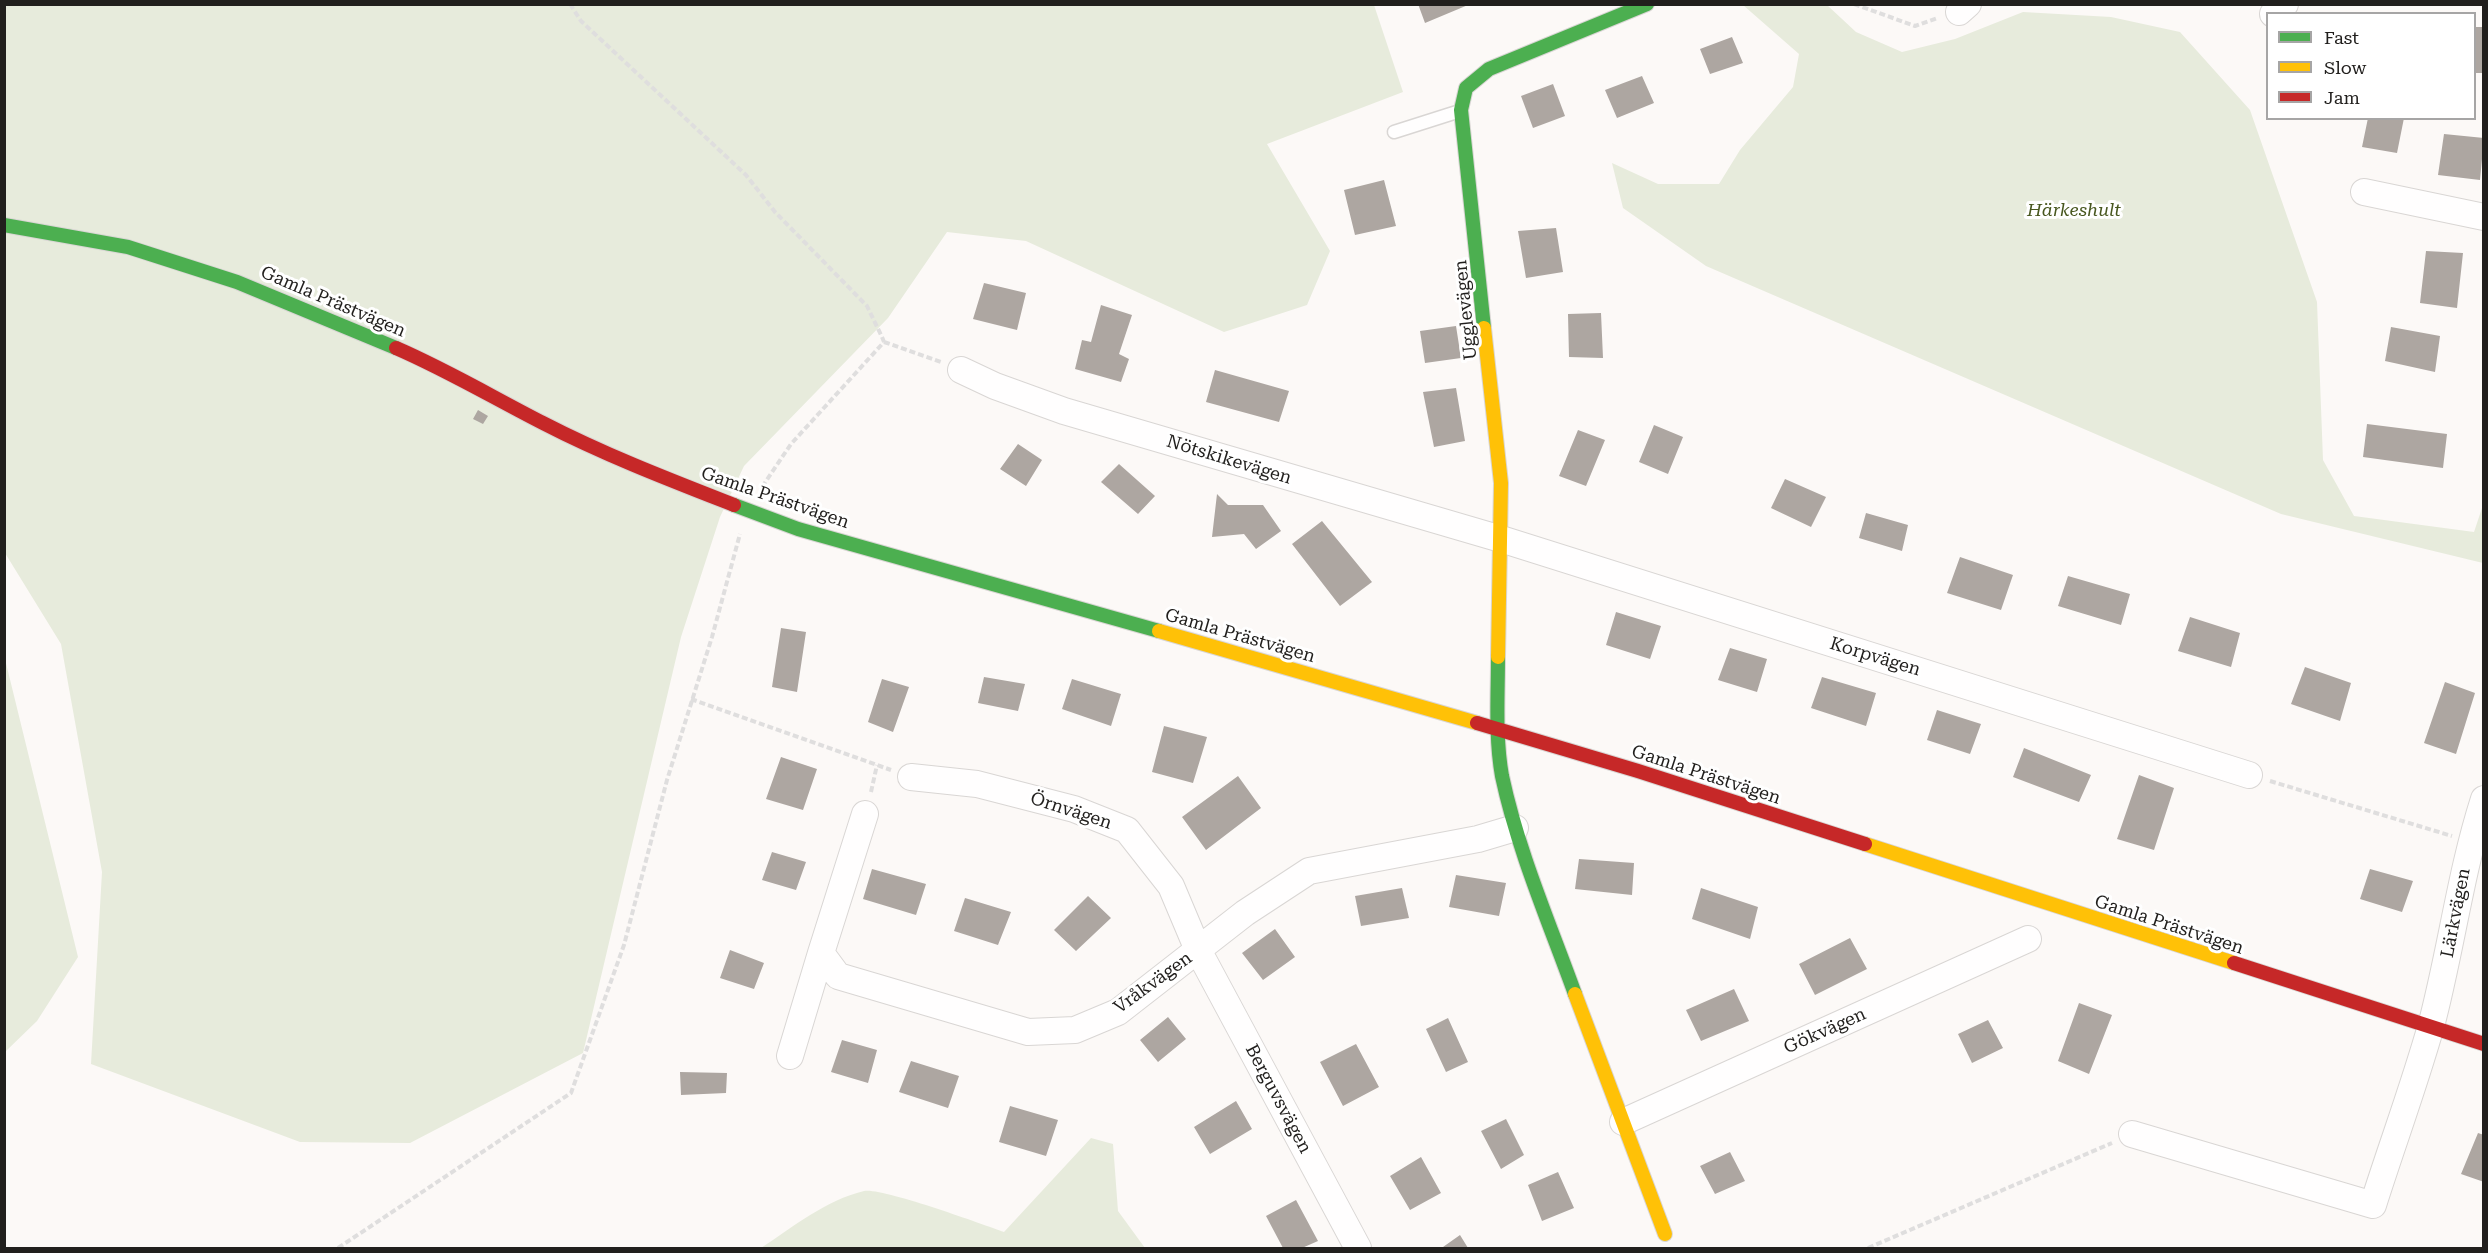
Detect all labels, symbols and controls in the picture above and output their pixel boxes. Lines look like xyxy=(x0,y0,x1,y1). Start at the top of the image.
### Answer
legend xyxy=(2266,12,2476,120)
text: Fast xyxy=(2324,27,2359,48)
text: Slow xyxy=(2324,57,2366,78)
text: Jam xyxy=(2324,87,2360,108)
park label: Härkeshult xyxy=(2027,200,2121,222)
street label: Ugglevägen xyxy=(1450,259,1482,361)
street label: Gamla Prästvägen xyxy=(257,262,409,342)
street label: Nötskikevägen xyxy=(1164,431,1294,489)
street label: Gamla Prästvägen xyxy=(698,463,852,533)
street label: Gamla Prästvägen xyxy=(1162,604,1318,668)
street label: Korpvägen xyxy=(1827,633,1923,681)
street label: Gamla Prästvägen xyxy=(1629,741,1783,809)
street label: Örnvägen xyxy=(1028,788,1114,834)
street label: Lärkvägen xyxy=(2437,866,2475,960)
street label: Gamla Prästvägen xyxy=(2092,891,2246,959)
street label: Vråkvägen xyxy=(1110,947,1196,1019)
street label: Gökvägen xyxy=(1781,1003,1869,1059)
street label: Berguvsvägen xyxy=(1240,1041,1316,1157)

